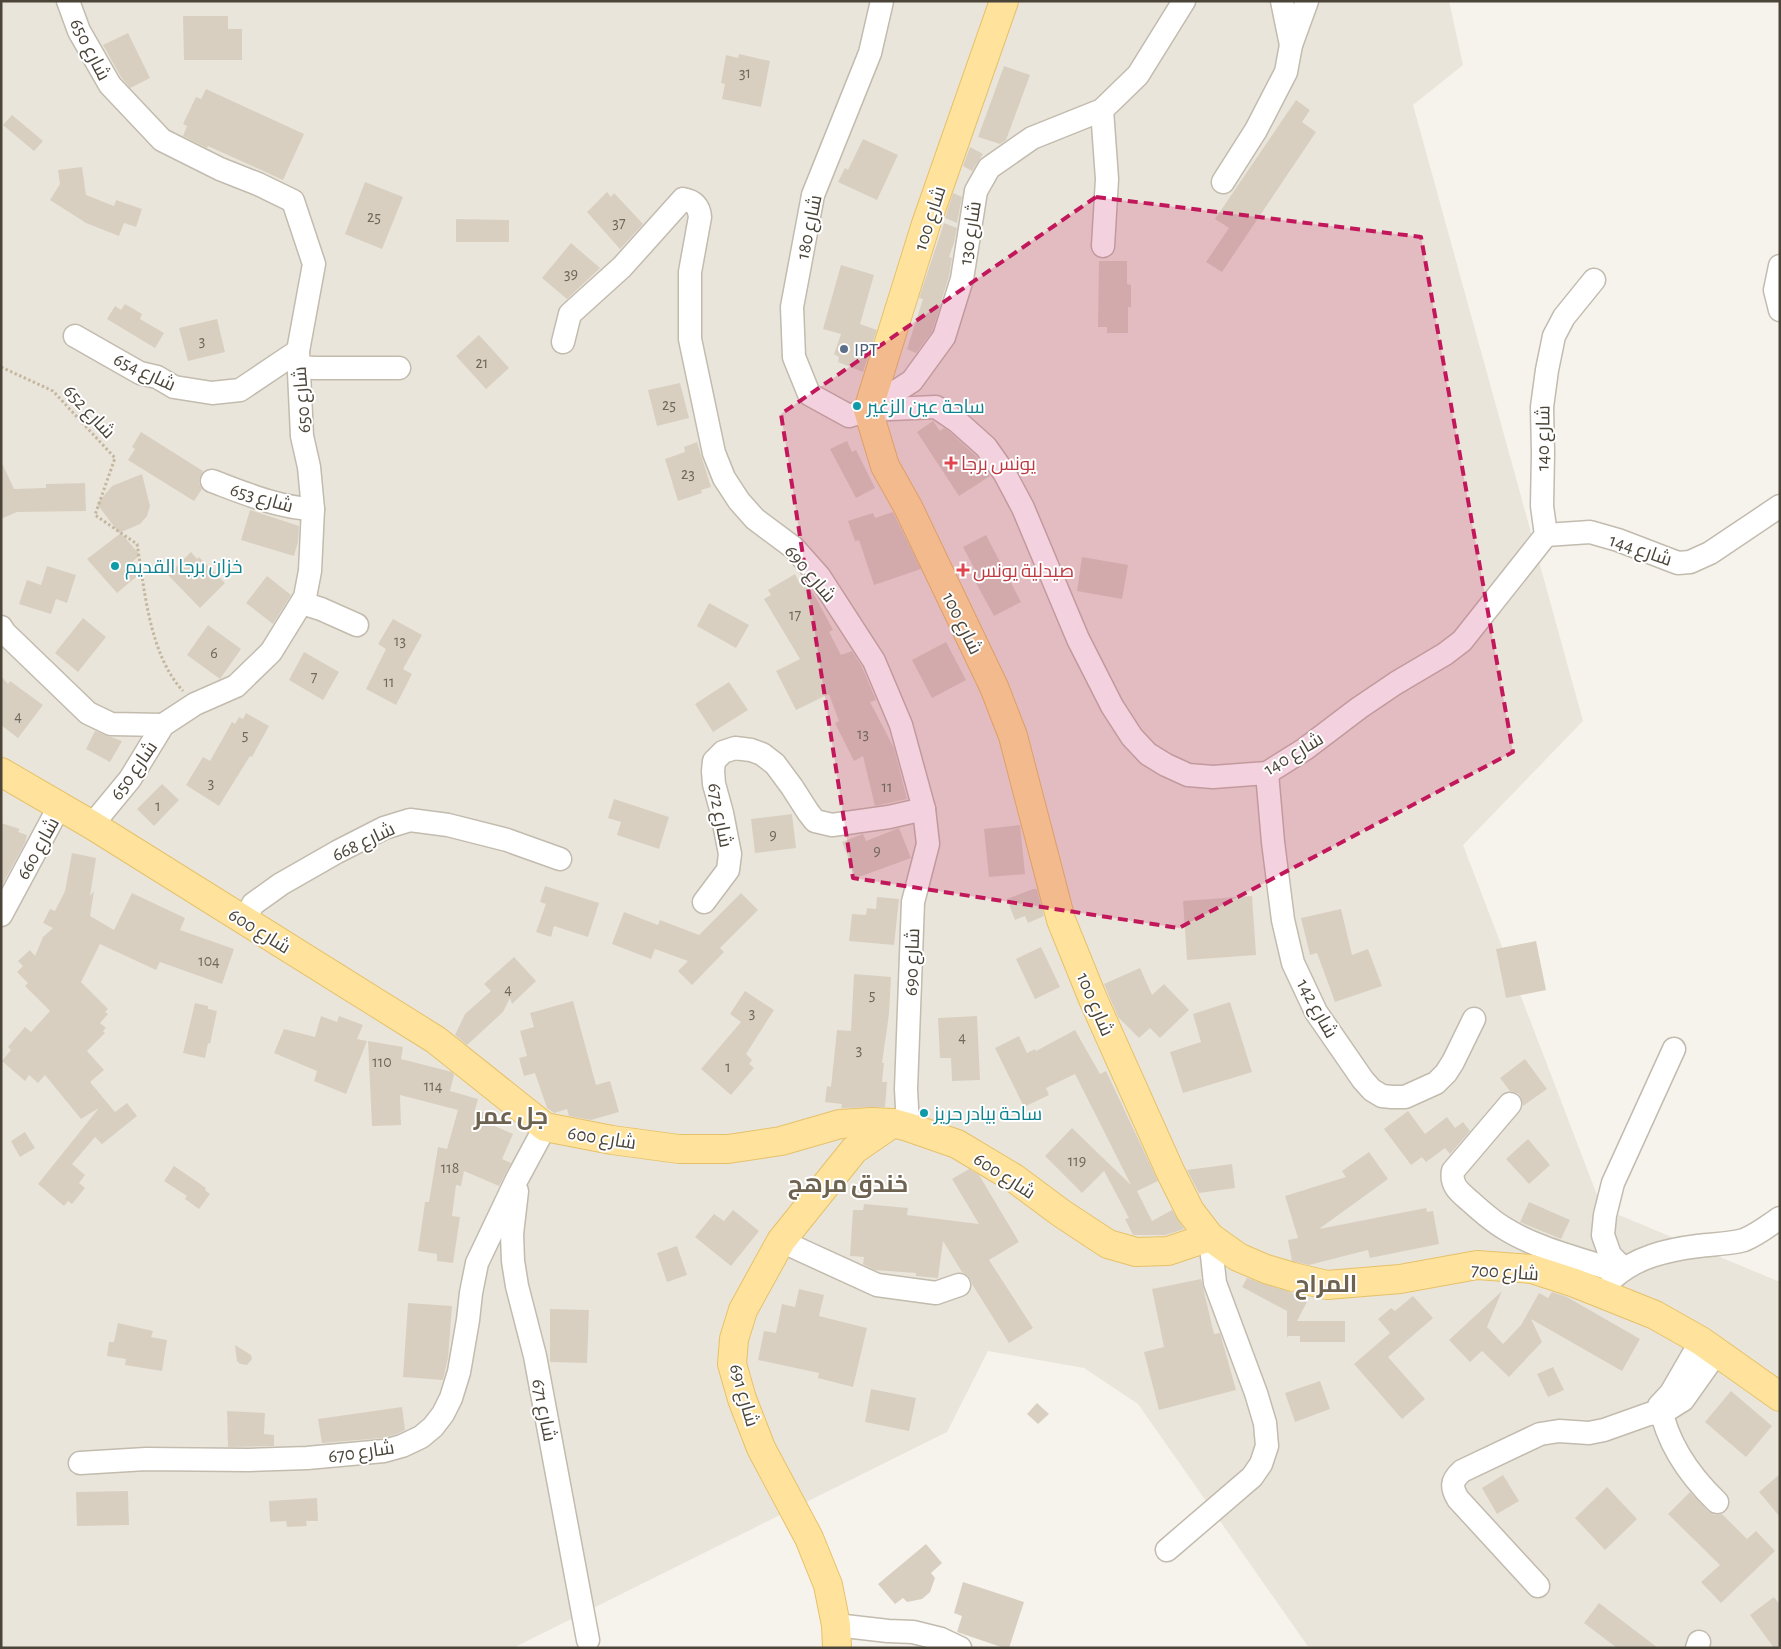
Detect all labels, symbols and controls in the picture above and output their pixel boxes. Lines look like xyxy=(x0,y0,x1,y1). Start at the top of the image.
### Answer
street label: شارع 650 xyxy=(63,15,114,85)
house number: 31 xyxy=(739,65,751,81)
street label: شارع 100 xyxy=(910,184,953,254)
street label: شارع 180 xyxy=(792,193,829,262)
street label: شارع 130 xyxy=(955,200,988,267)
house number: 25 xyxy=(367,209,381,225)
house number: 37 xyxy=(612,215,626,231)
house number: 39 xyxy=(564,266,578,282)
house number: 3 xyxy=(199,333,205,349)
place label: IPT xyxy=(854,341,878,360)
marker: IPT xyxy=(838,343,850,355)
street label: شارع 654 xyxy=(109,349,179,398)
house number: 21 xyxy=(476,355,488,371)
street label: شارع 650 xyxy=(290,366,317,434)
street label: شارع 652 xyxy=(57,381,119,444)
house number: 25 xyxy=(662,397,676,413)
place label: ساحة عين الزغير xyxy=(866,398,985,418)
marker: ساحة عين الزغير xyxy=(851,400,863,412)
street label: شارع 140 xyxy=(1532,405,1557,471)
place label: يونس برجا xyxy=(961,455,1036,475)
marker: يونس برجا xyxy=(945,457,957,469)
house number: 23 xyxy=(681,466,695,482)
street label: شارع 653 xyxy=(227,479,296,519)
street label: شارع 144 xyxy=(1606,530,1675,573)
street label: شارع 690 xyxy=(778,541,840,608)
place label: خزان برجا القديم xyxy=(125,558,242,580)
marker: خزان برجا القديم xyxy=(109,560,121,572)
place label: صيدلية يونس xyxy=(973,562,1074,582)
marker: صيدلية يونس xyxy=(957,564,969,576)
street label: شارع 100 xyxy=(936,589,986,659)
house number: 17 xyxy=(789,607,801,623)
house number: 13 xyxy=(394,633,406,649)
house number: 6 xyxy=(210,645,218,661)
house number: 7 xyxy=(311,669,318,685)
house number: 11 xyxy=(383,674,395,690)
house number: 4 xyxy=(14,708,22,724)
house number: 13 xyxy=(857,726,869,742)
house number: 5 xyxy=(242,727,248,743)
street label: شارع 140 xyxy=(1260,728,1328,782)
street label: شارع 650 xyxy=(106,737,164,805)
house number: 3 xyxy=(208,775,214,791)
house number: 11 xyxy=(881,779,893,795)
street label: شارع 672 xyxy=(701,781,736,850)
house number: 1 xyxy=(155,798,161,814)
street label: شارع 660 xyxy=(13,814,66,884)
street label: شارع 668 xyxy=(329,819,399,868)
house number: 9 xyxy=(769,827,777,843)
house number: 9 xyxy=(873,843,881,859)
street label: شارع 600 xyxy=(223,904,294,960)
street label: شارع 690 xyxy=(901,928,926,996)
house number: 104 xyxy=(198,953,220,969)
street label: شارع 100 xyxy=(1070,970,1117,1040)
street label: شارع 142 xyxy=(1290,976,1341,1043)
house number: 4 xyxy=(504,981,512,997)
house number: 5 xyxy=(869,987,875,1003)
house number: 3 xyxy=(749,1005,755,1021)
house number: 4 xyxy=(958,1029,966,1045)
house number: 3 xyxy=(856,1042,862,1058)
house number: 110 xyxy=(372,1054,392,1070)
house number: 1 xyxy=(725,1059,731,1075)
house number: 114 xyxy=(424,1078,443,1094)
district label: جل عمر xyxy=(473,1105,548,1130)
place label: ساحة بيادر حريز xyxy=(933,1105,1042,1125)
marker: ساحة بيادر حريز xyxy=(918,1107,930,1119)
street label: شارع 600 xyxy=(566,1123,637,1156)
street label: شارع 600 xyxy=(968,1149,1039,1206)
house number: 119 xyxy=(1068,1153,1086,1169)
house number: 118 xyxy=(441,1160,459,1176)
district label: خندق مرهج xyxy=(788,1173,908,1200)
street label: شارع 700 xyxy=(1470,1260,1540,1287)
district label: المراح xyxy=(1295,1273,1357,1300)
street label: شارع 691 xyxy=(723,1362,763,1430)
street label: شارع 671 xyxy=(525,1377,560,1444)
street label: شارع 670 xyxy=(327,1437,396,1470)

